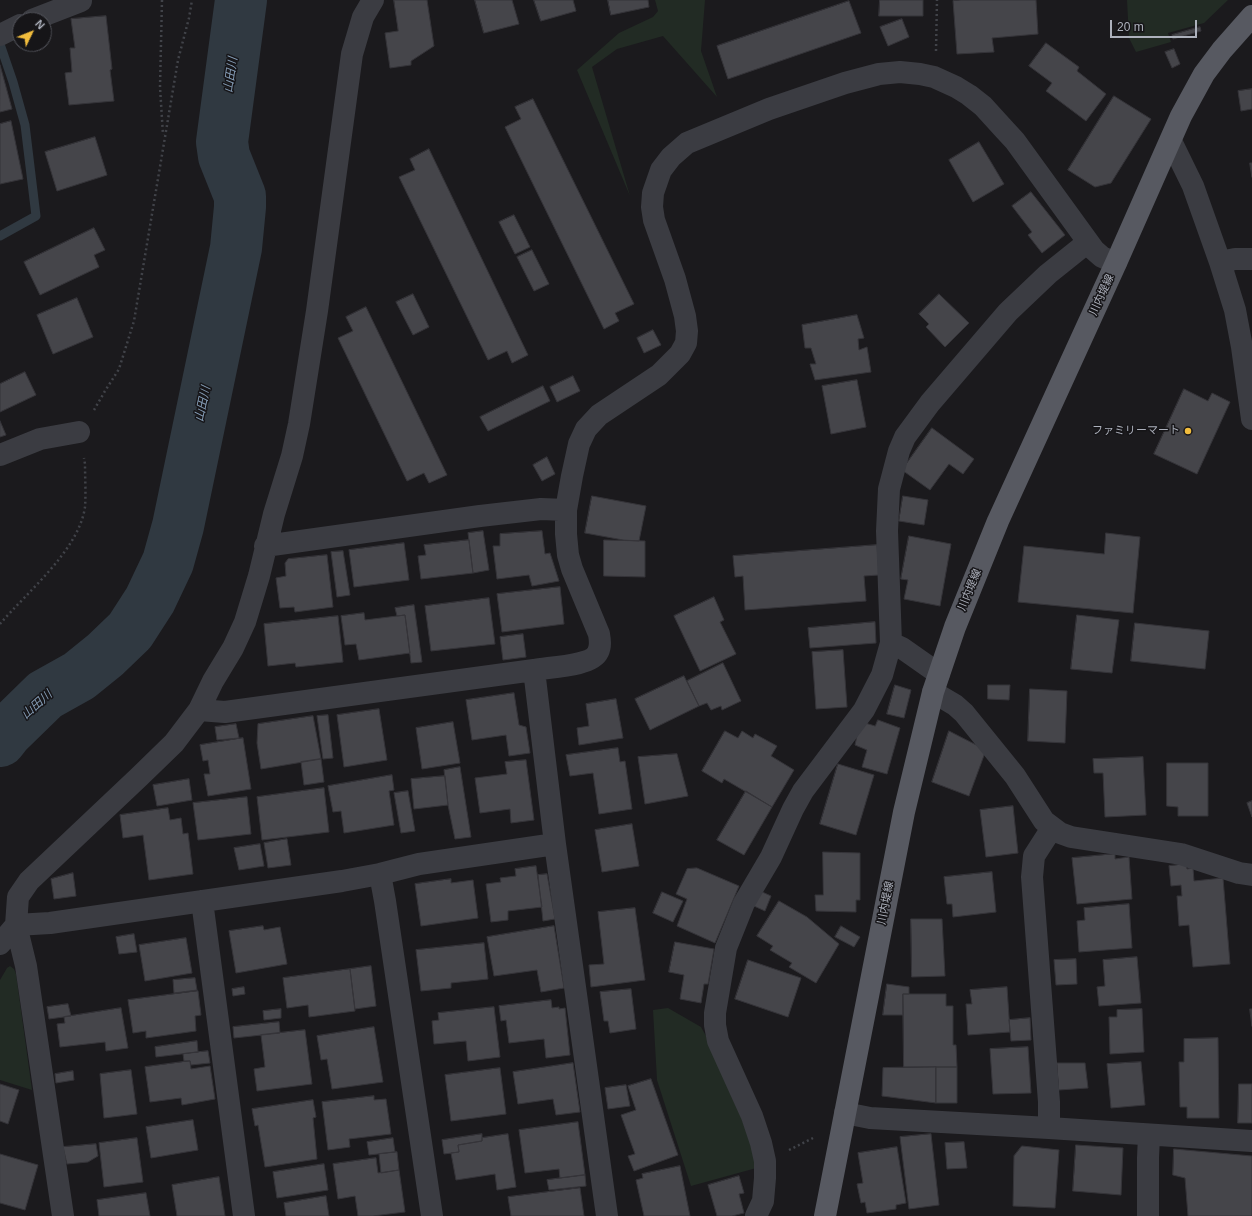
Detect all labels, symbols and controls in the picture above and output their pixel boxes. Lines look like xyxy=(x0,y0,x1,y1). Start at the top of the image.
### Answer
north arrow xyxy=(12,12,52,52)
scale bar xyxy=(1112,12,1199,38)
text: N xyxy=(33,17,47,31)
text: 20 m xyxy=(1117,20,1144,34)
water label: 山田川 xyxy=(221,56,241,94)
street label: 川内堤線 xyxy=(1087,272,1117,318)
water label: 山田川 xyxy=(192,385,214,423)
place label: ファミリーマート xyxy=(1092,424,1180,438)
marker: ファミリーマート xyxy=(1183,426,1193,436)
street label: 川内堤線 xyxy=(956,567,984,613)
water label: 山田川 xyxy=(19,688,55,722)
street label: 川内堤線 xyxy=(875,880,897,926)

